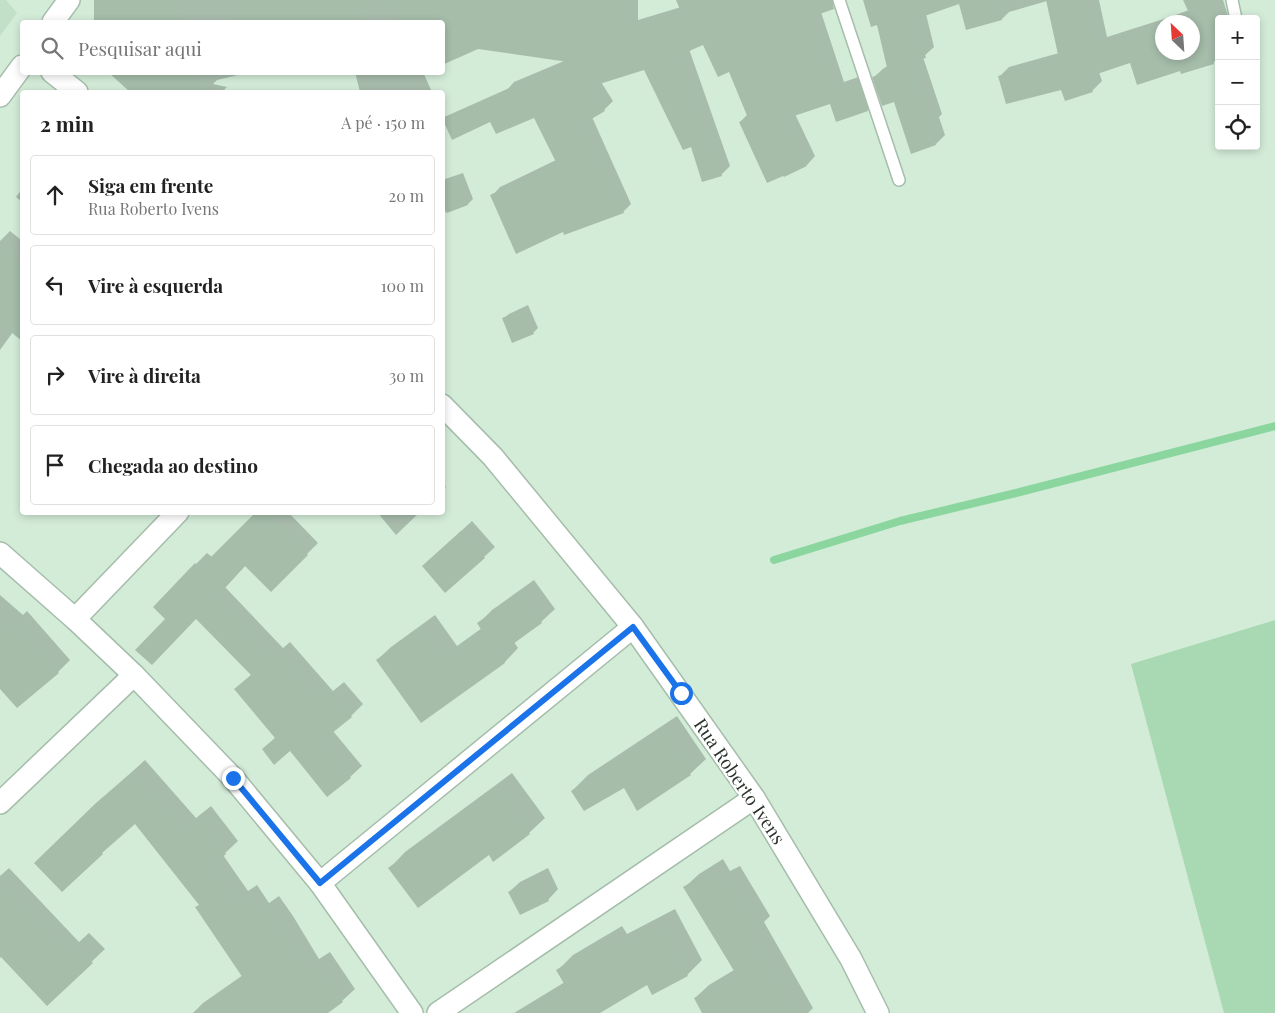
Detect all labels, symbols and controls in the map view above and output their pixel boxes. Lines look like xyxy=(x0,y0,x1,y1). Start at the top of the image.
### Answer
north arrow xyxy=(1155,15,1200,60)
map controls xyxy=(1215,15,1260,150)
button: + xyxy=(1215,15,1260,60)
search box xyxy=(20,20,445,75)
icon: search xyxy=(38,34,66,62)
text: Pesquisar aqui xyxy=(78,35,202,61)
button: − xyxy=(1215,60,1260,105)
button: locate xyxy=(1215,105,1260,150)
text: 2 min xyxy=(40,109,94,137)
text: A pé · 150 m xyxy=(341,112,425,133)
text: Siga em frente xyxy=(88,172,213,198)
icon: ahead xyxy=(41,181,69,209)
text: 20 m xyxy=(389,185,424,206)
text: Rua Roberto Ivens xyxy=(88,198,219,219)
icon: left xyxy=(41,271,69,299)
text: Vire à esquerda xyxy=(88,272,223,298)
text: 100 m xyxy=(381,275,424,296)
icon: right xyxy=(41,361,69,389)
text: Vire à direita xyxy=(88,362,201,388)
text: 30 m xyxy=(389,365,424,386)
icon: arrive xyxy=(41,451,69,479)
text: Chegada ao destino xyxy=(88,452,258,478)
route start xyxy=(670,682,693,705)
street label: Rua Roberto Ivens xyxy=(689,713,791,849)
route end xyxy=(222,767,245,790)

